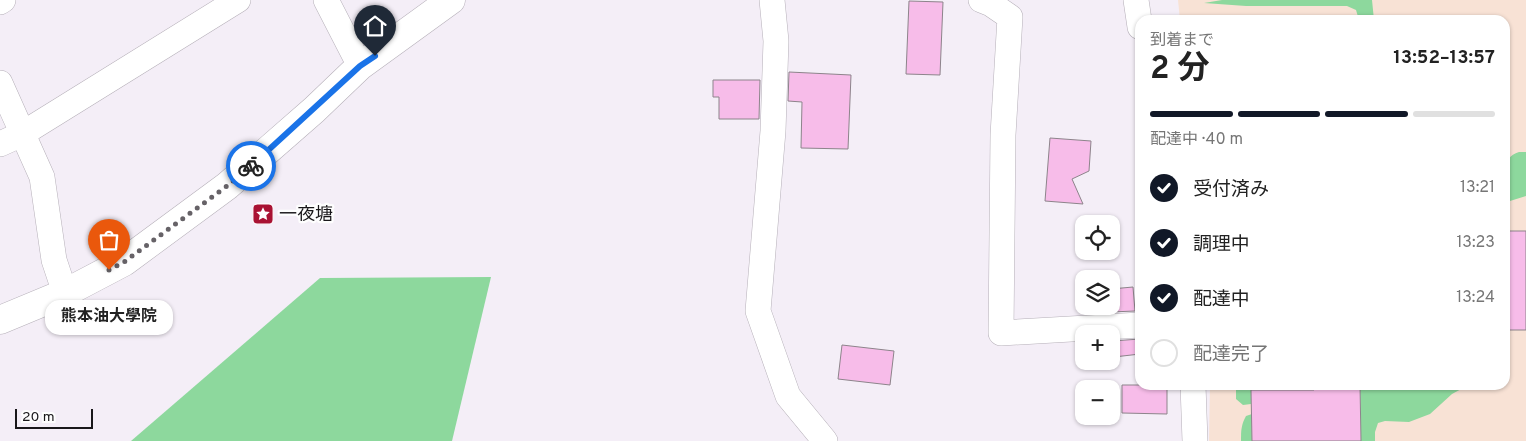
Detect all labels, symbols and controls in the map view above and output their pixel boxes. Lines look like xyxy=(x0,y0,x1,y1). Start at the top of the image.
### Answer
pin xyxy=(354,5,396,56)
icon: home xyxy=(361,12,389,40)
text: 到着まで xyxy=(1150,31,1214,51)
text: 13:52–13:57 xyxy=(1393,46,1495,70)
text: 2 分 xyxy=(1150,50,1210,90)
text: 配達中 · 40 m xyxy=(1150,130,1243,150)
courier xyxy=(226,141,276,191)
icon: bike xyxy=(237,152,265,180)
icon: check xyxy=(1150,174,1178,202)
text: 受付済み xyxy=(1193,178,1269,202)
text: 13:21 xyxy=(1460,178,1495,198)
place icon: 一夜塘 xyxy=(251,202,275,226)
place label: 一夜塘 xyxy=(279,204,333,227)
map controls xyxy=(1075,215,1120,425)
button: locate xyxy=(1075,215,1120,260)
pin xyxy=(88,219,130,270)
icon: bag xyxy=(95,226,123,254)
icon: check xyxy=(1150,229,1178,257)
text: 調理中 xyxy=(1193,233,1250,257)
text: 13:23 xyxy=(1456,233,1495,253)
button: layers xyxy=(1075,270,1120,315)
icon: check xyxy=(1150,284,1178,312)
text: 配達中 xyxy=(1193,288,1250,312)
text: 13:24 xyxy=(1456,288,1495,308)
callout: 熊本油大學院 xyxy=(45,300,173,335)
text: 熊本油大學院 xyxy=(61,307,157,327)
button: + xyxy=(1075,325,1120,370)
text: 配達完了 xyxy=(1193,343,1269,367)
button: − xyxy=(1075,380,1120,425)
scale bar xyxy=(15,406,92,429)
text: 20 m xyxy=(22,409,55,426)

